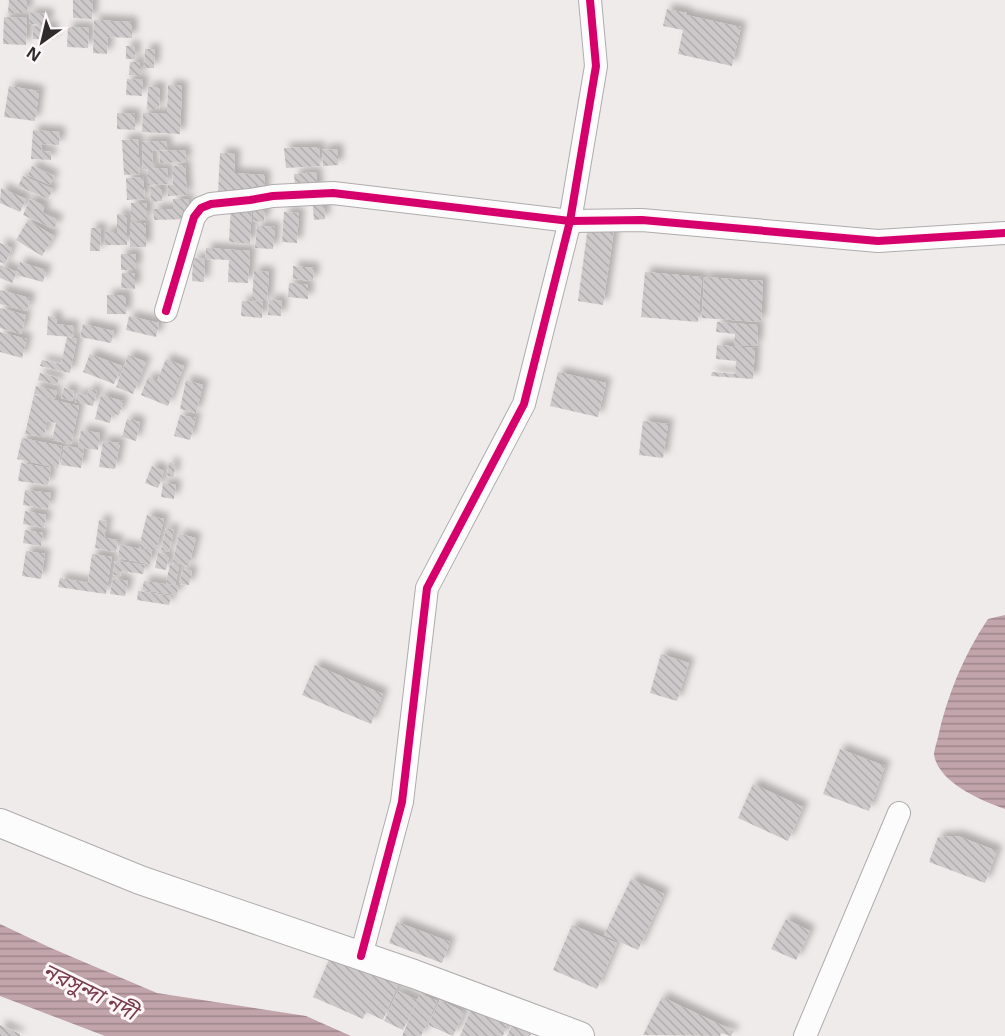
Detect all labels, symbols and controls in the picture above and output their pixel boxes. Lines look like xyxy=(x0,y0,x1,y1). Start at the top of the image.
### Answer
north arrow xyxy=(12,12,72,72)
text: N xyxy=(22,42,45,67)
water label: নরসুন্দা নদী xyxy=(38,954,146,1028)

